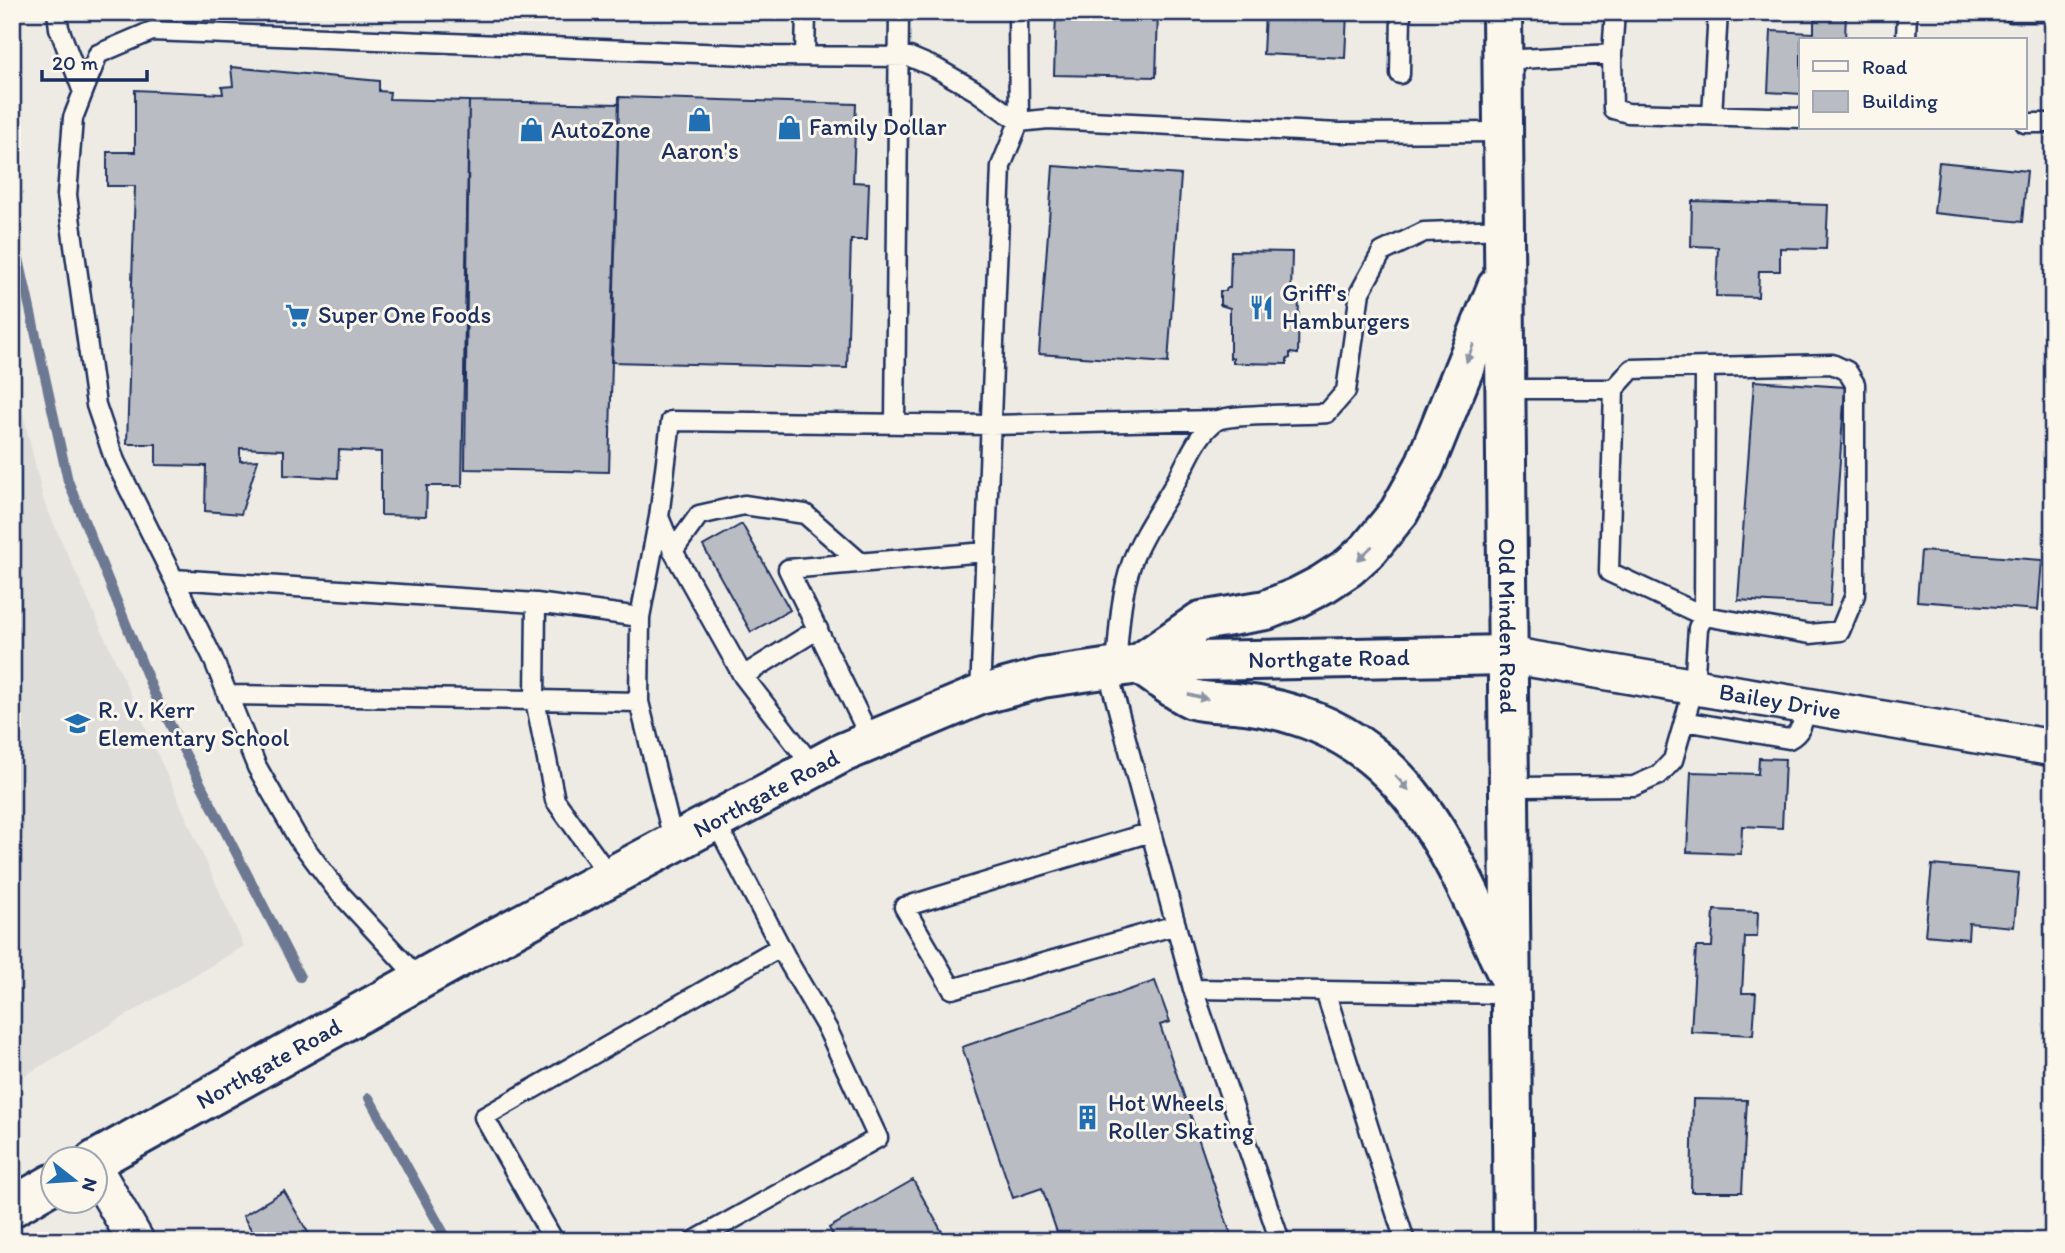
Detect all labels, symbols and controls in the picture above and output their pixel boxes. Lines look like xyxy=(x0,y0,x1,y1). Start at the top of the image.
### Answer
scale bar xyxy=(42,38,147,82)
legend xyxy=(1799,38,2026,130)
text: 20 m xyxy=(52,50,99,75)
text: Road xyxy=(1862,54,1908,79)
text: Building xyxy=(1862,88,1938,113)
shop icon: Aaron's xyxy=(686,106,714,134)
place label: Family Dollar xyxy=(809,112,947,141)
shop icon: Family Dollar xyxy=(775,113,803,141)
place label: AutoZone xyxy=(551,115,651,144)
shop icon: AutoZone xyxy=(517,116,545,144)
place label: Aaron's xyxy=(661,136,739,165)
place label: Griff's Hamburgers xyxy=(1282,278,1410,335)
restaurant icon: Griff's Hamburgers xyxy=(1248,293,1276,321)
place label: Super One Foods xyxy=(318,300,491,329)
supermarket icon: Super One Foods xyxy=(284,301,312,329)
one-way arrow xyxy=(1465,343,1476,364)
street label: Old Minden Road xyxy=(1493,538,1523,714)
one-way arrow xyxy=(1356,544,1373,561)
street label: Northgate Road xyxy=(1248,642,1410,674)
street label: Bailey Drive xyxy=(1717,676,1843,726)
one-way arrow xyxy=(1187,692,1209,703)
place label: R. V. Kerr Elementary School xyxy=(98,695,290,752)
school or university icon: R. V. Kerr Elementary School xyxy=(64,710,92,738)
street label: Northgate Road xyxy=(688,742,844,844)
one-way arrow xyxy=(1393,774,1409,791)
street label: Northgate Road xyxy=(191,1011,346,1115)
place label: Hot Wheels Roller Skating xyxy=(1108,1088,1255,1145)
building icon: Hot Wheels Roller Skating xyxy=(1074,1103,1102,1131)
north arrow xyxy=(38,1144,108,1214)
text: N xyxy=(77,1175,103,1194)

